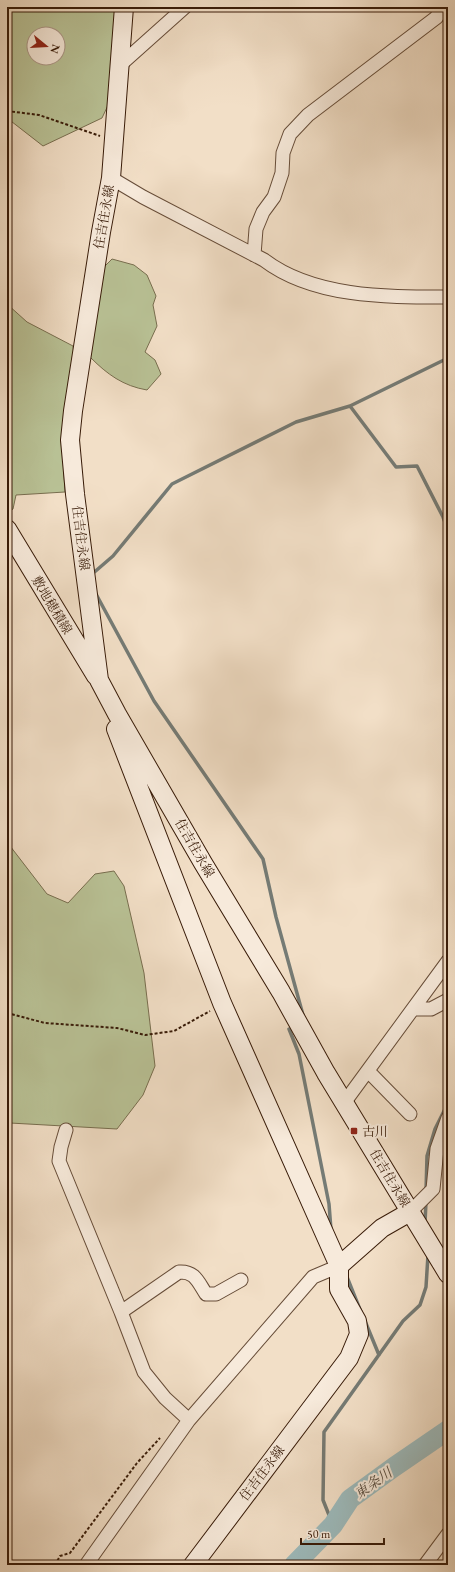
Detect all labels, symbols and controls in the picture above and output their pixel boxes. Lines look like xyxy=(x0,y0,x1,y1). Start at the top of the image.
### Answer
north arrow xyxy=(26,26,66,66)
text: N xyxy=(47,43,64,56)
street label: 住吉住永線 xyxy=(90,184,118,250)
street label: 住吉住永線 xyxy=(69,505,93,571)
street label: 敷地穂積線 xyxy=(28,573,76,637)
street label: 住吉住永線 xyxy=(171,816,219,880)
place label: 古川 xyxy=(362,1123,388,1140)
marker: 古川 xyxy=(349,1126,359,1136)
street label: 住吉住永線 xyxy=(366,1146,414,1210)
street label: 住吉住永線 xyxy=(236,1442,288,1504)
water label: 東条川 xyxy=(351,1462,397,1502)
scale bar xyxy=(301,1520,384,1546)
text: 50 m xyxy=(307,1526,331,1542)

